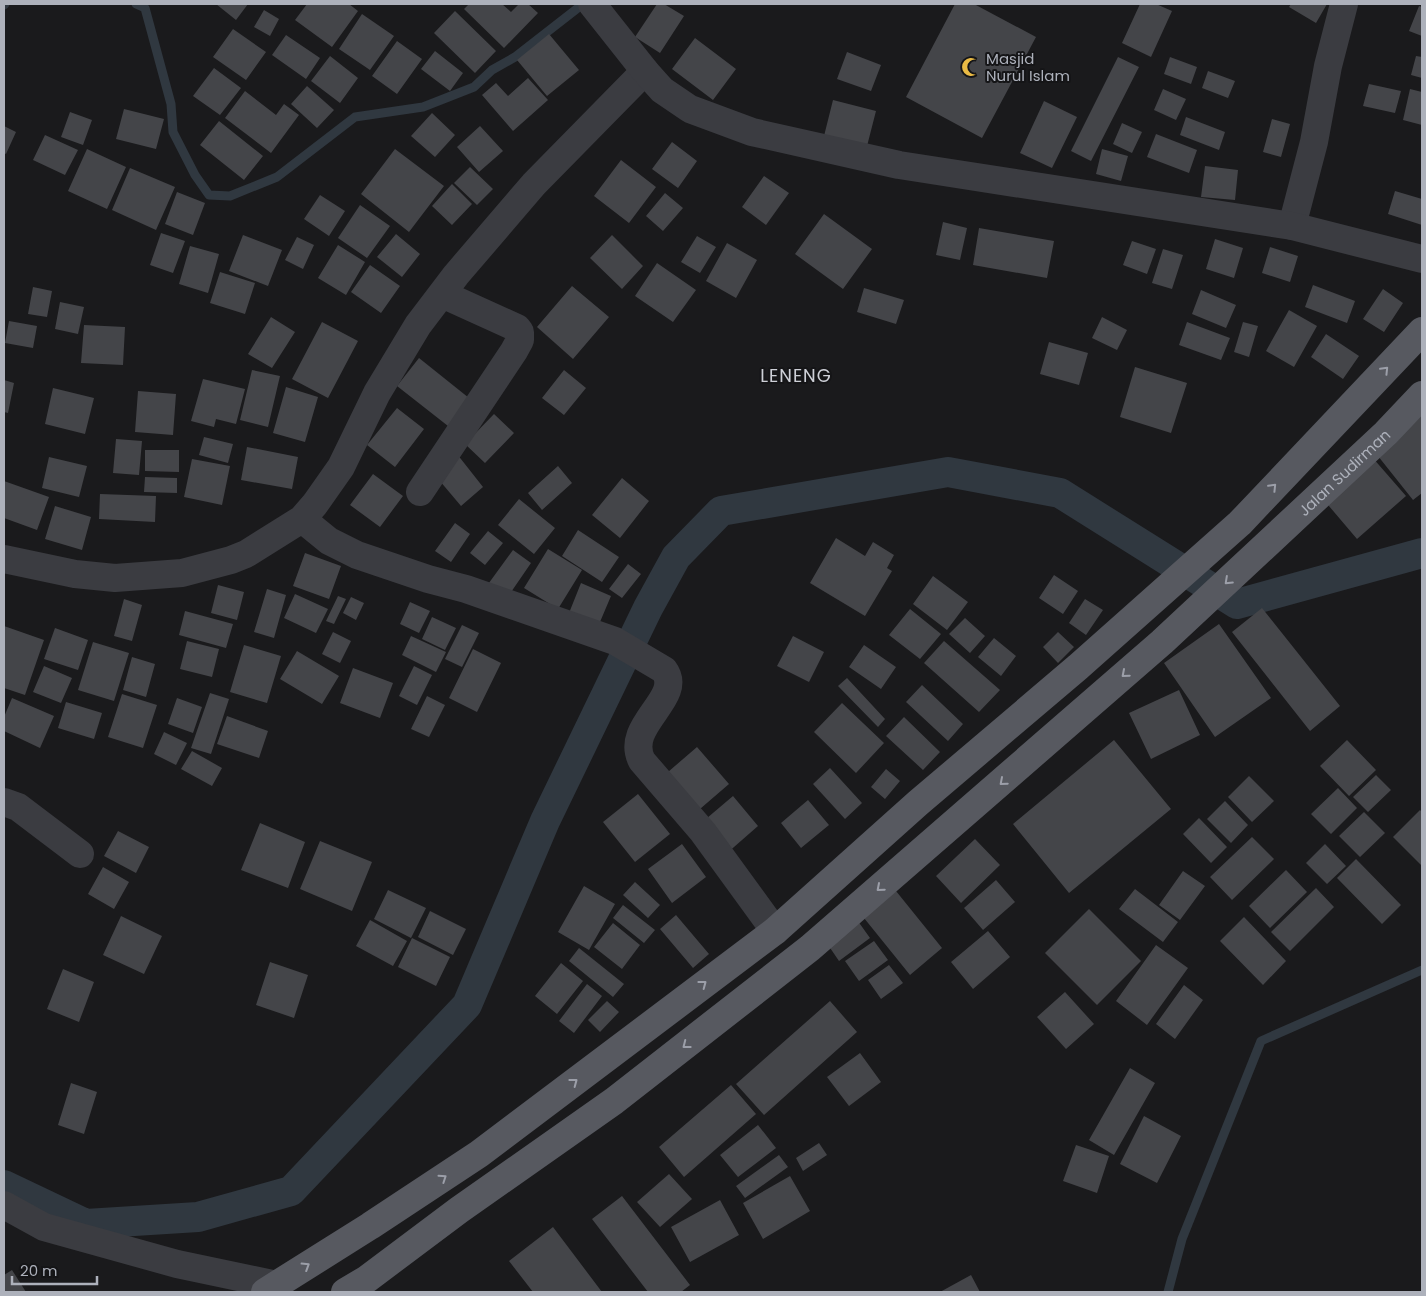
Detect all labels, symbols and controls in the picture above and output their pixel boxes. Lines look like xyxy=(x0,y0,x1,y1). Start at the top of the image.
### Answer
place label: Masjid Nurul Islam xyxy=(986,48,1070,86)
mosque icon: Masjid Nurul Islam xyxy=(960,56,982,78)
district label: LENENG xyxy=(760,363,832,388)
one-way arrow xyxy=(1379,366,1388,375)
street label: Jalan Sudirman xyxy=(1293,424,1395,520)
one-way arrow xyxy=(1267,484,1276,493)
one-way arrow xyxy=(1225,575,1234,584)
one-way arrow xyxy=(1122,669,1131,678)
one-way arrow xyxy=(1000,776,1009,784)
one-way arrow xyxy=(877,882,886,890)
one-way arrow xyxy=(698,981,707,990)
one-way arrow xyxy=(682,1039,692,1048)
one-way arrow xyxy=(568,1079,578,1088)
one-way arrow xyxy=(437,1175,446,1184)
scale bar xyxy=(12,1254,98,1286)
text: 20 m xyxy=(20,1260,58,1281)
one-way arrow xyxy=(301,1263,310,1273)

